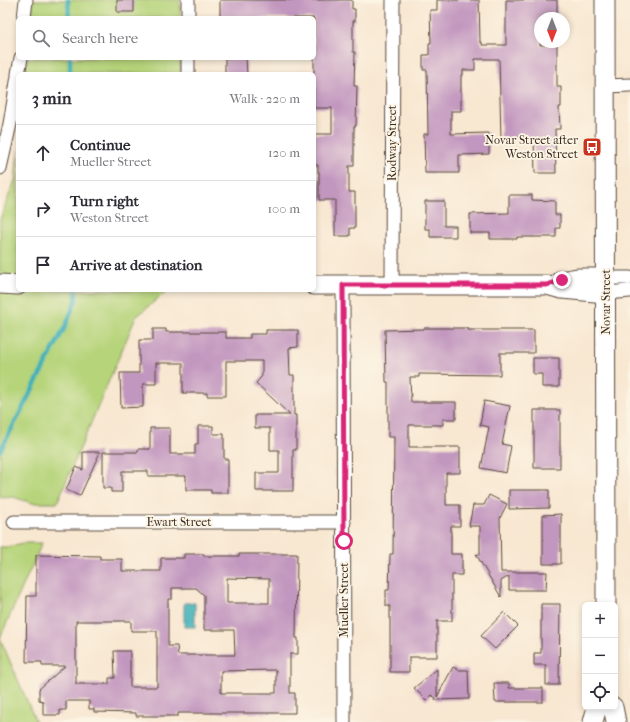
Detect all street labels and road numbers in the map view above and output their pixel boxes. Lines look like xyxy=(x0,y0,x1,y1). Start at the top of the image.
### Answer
street label: Rodway Street xyxy=(385,104,399,181)
street label: Novar Street xyxy=(599,269,613,335)
street label: Ewart Street xyxy=(146,515,212,529)
street label: Mueller Street xyxy=(337,562,351,638)

